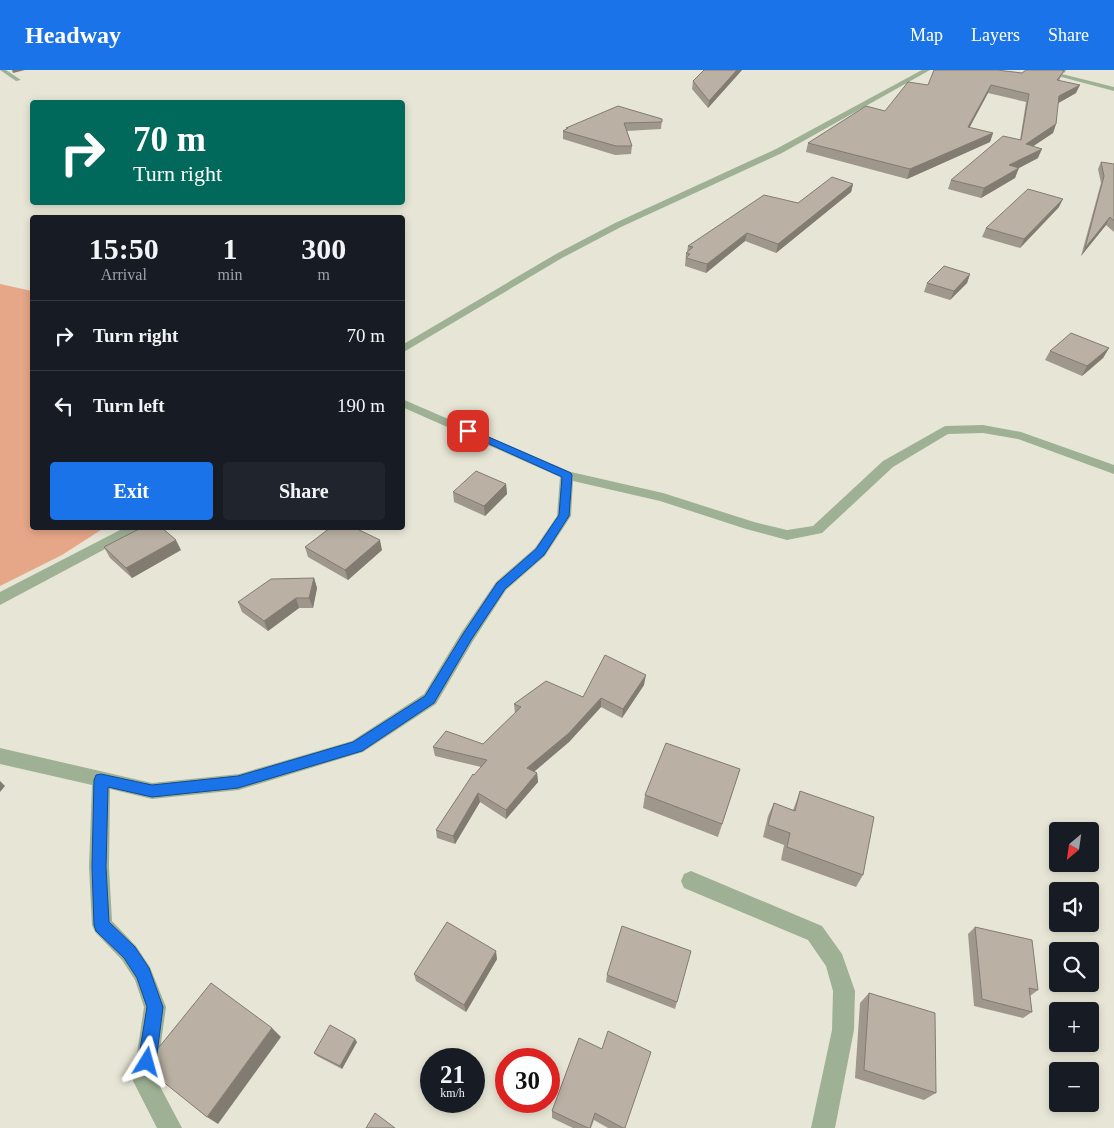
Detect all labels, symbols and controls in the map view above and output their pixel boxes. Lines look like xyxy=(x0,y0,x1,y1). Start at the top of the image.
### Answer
text: Headway xyxy=(25,22,121,48)
text: Map xyxy=(910,25,943,45)
text: Layers xyxy=(971,25,1020,45)
text: Share xyxy=(1048,25,1089,45)
icon: right xyxy=(50,120,115,185)
text: 70 m xyxy=(133,120,206,159)
text: Turn right xyxy=(133,161,222,186)
text: 15:50 xyxy=(89,232,159,265)
text: 1 xyxy=(222,232,237,265)
text: 300 xyxy=(301,232,346,265)
text: Arrival xyxy=(101,266,147,283)
text: min xyxy=(218,266,242,283)
text: m xyxy=(317,266,330,283)
icon: right xyxy=(50,322,78,350)
text: Turn right xyxy=(93,325,178,346)
text: 70 m xyxy=(346,325,385,346)
icon: left xyxy=(50,392,78,420)
text: Turn left xyxy=(93,395,165,416)
text: 190 m xyxy=(337,395,385,416)
pin xyxy=(447,410,489,452)
icon: arrive xyxy=(454,417,482,445)
button: Exit xyxy=(50,462,213,520)
button: Share xyxy=(223,462,385,520)
north arrow xyxy=(1049,822,1099,872)
map controls xyxy=(1049,822,1099,1112)
button: sound xyxy=(1049,882,1099,932)
button: search xyxy=(1049,942,1099,992)
button: + xyxy=(1049,1002,1099,1052)
position arrow xyxy=(120,1035,172,1087)
speed limit sign: 30 xyxy=(495,1048,560,1113)
text: 21 xyxy=(440,1061,465,1088)
button: − xyxy=(1049,1062,1099,1112)
text: km/h xyxy=(440,1086,465,1100)

